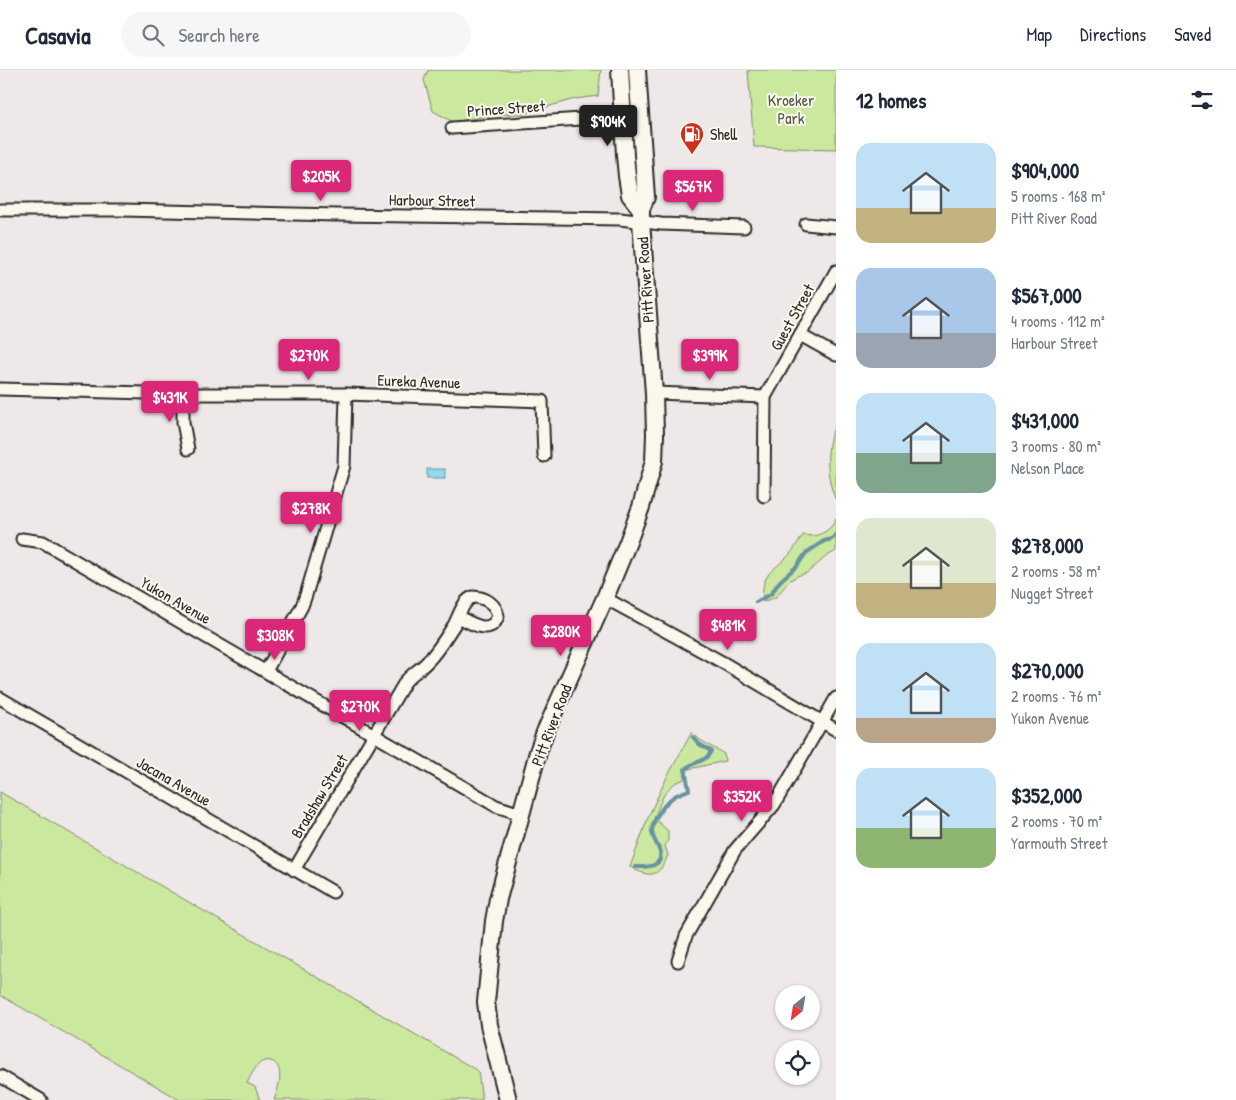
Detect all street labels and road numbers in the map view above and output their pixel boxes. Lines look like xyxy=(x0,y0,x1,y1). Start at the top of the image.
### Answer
street label: Prince Street xyxy=(466,94,546,122)
street label: Harbour Street xyxy=(389,188,476,212)
street label: Pitt River Road xyxy=(631,237,659,323)
street label: Guest Street xyxy=(765,279,820,354)
street label: Eureka Avenue xyxy=(377,369,462,393)
street label: Yukon Avenue xyxy=(137,571,216,629)
street label: Pitt River Road xyxy=(525,681,577,769)
street label: Bradshaw Street xyxy=(285,750,353,842)
street label: Jacana Avenue xyxy=(133,751,216,811)

